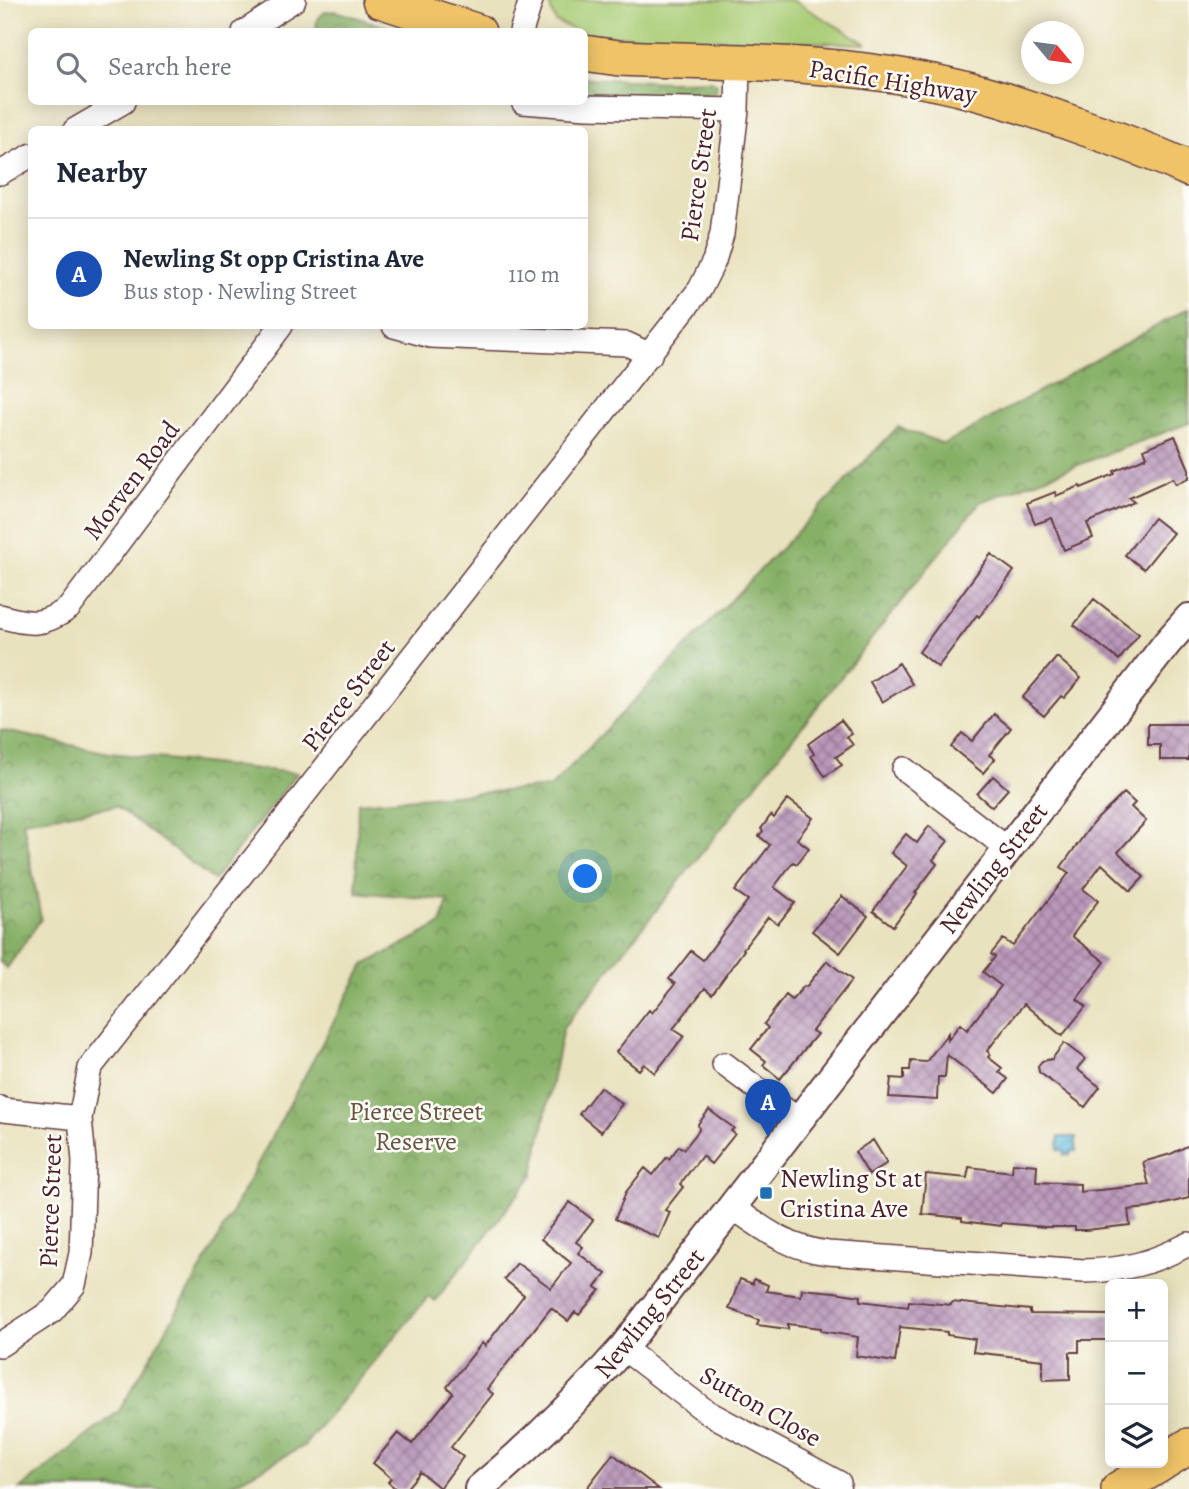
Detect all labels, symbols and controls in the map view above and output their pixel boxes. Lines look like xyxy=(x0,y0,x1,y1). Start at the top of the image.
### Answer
north arrow xyxy=(1021,21,1084,84)
search box xyxy=(28,28,588,105)
icon: search xyxy=(52,48,90,86)
text: Search here xyxy=(108,49,232,84)
street label: Pacific Highway xyxy=(806,51,980,112)
street label: Pierce Street xyxy=(672,106,725,244)
text: Nearby xyxy=(56,152,147,192)
text: Newling St opp Cristina Ave xyxy=(123,241,424,276)
text: A xyxy=(72,259,86,290)
text: 110 m xyxy=(508,259,560,290)
text: Bus stop · Newling Street xyxy=(123,276,357,307)
street label: Morven Road xyxy=(75,413,188,547)
street label: Pierce Street xyxy=(293,631,404,759)
street label: Newling Street xyxy=(931,795,1056,941)
your location xyxy=(568,859,602,893)
pin: A xyxy=(745,1079,791,1137)
park label: Pierce Street Reserve xyxy=(349,1094,483,1159)
street label: Pierce Street xyxy=(31,1133,70,1269)
place label: Newling St at Cristina Ave xyxy=(780,1161,923,1226)
marker: Newling St at Cristina Ave xyxy=(758,1185,774,1201)
street label: Newling Street xyxy=(586,1241,713,1386)
map controls xyxy=(1105,1279,1168,1468)
button: + xyxy=(1105,1279,1168,1342)
button: − xyxy=(1105,1342,1168,1405)
street label: Sutton Close xyxy=(694,1358,828,1455)
button: layers xyxy=(1105,1405,1168,1468)

